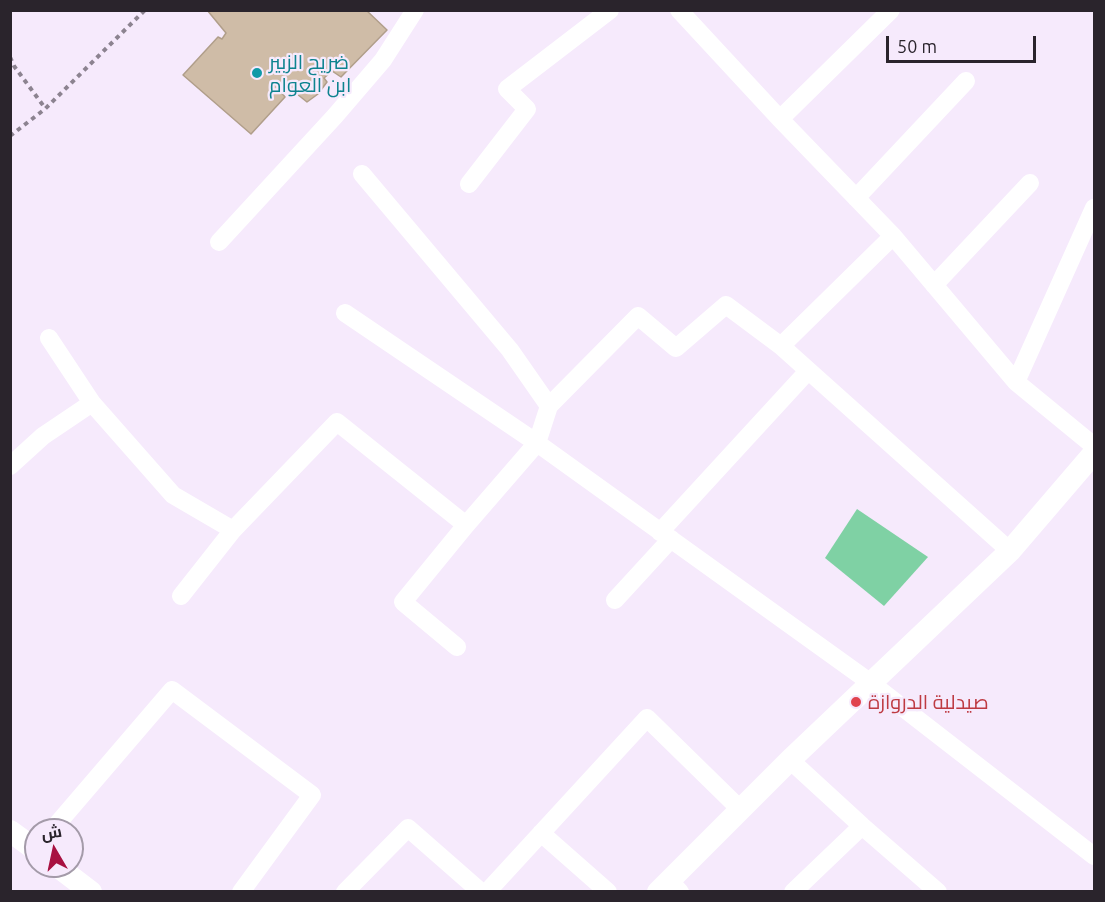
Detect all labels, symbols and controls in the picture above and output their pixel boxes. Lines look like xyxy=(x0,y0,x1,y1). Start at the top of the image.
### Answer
scale bar xyxy=(889,24,1039,62)
text: 50 m xyxy=(897,36,937,56)
place label: ضريح الزبير ابن العوام xyxy=(269,50,351,97)
marker: ضريح الزبير ابن العوام xyxy=(250,66,264,80)
place label: صيدلية الدروازة xyxy=(868,690,989,714)
marker: صيدلية الدروازة xyxy=(849,695,863,709)
north arrow xyxy=(24,818,84,878)
text: ش xyxy=(40,822,63,843)

